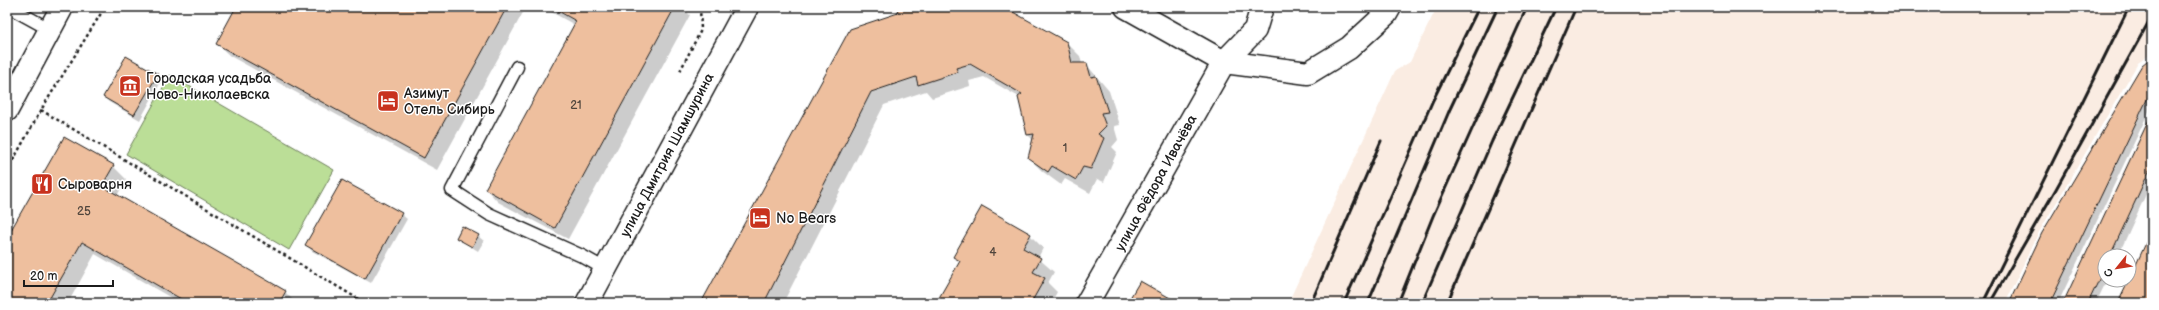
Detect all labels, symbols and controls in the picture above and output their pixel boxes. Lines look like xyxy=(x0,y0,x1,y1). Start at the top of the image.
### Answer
street label: улица Дмитрия Шамшурина xyxy=(616,69,718,240)
place label: Городская усадьба Ново-Николаевска xyxy=(146,70,272,103)
museum icon: Городская усадьба Ново-Николаевска xyxy=(117,73,143,99)
place label: Азимут Отель Сибирь xyxy=(403,85,495,118)
hotel icon: Азимут Отель Сибирь xyxy=(375,88,401,114)
house number: 21 xyxy=(570,98,582,113)
street label: улица Фёдора Ивачёва xyxy=(1111,111,1201,254)
house number: 1 xyxy=(1063,141,1067,156)
restaurant icon: Сыроварня xyxy=(29,171,55,197)
place label: Сыроварня xyxy=(58,176,132,193)
house number: 25 xyxy=(77,204,91,219)
hotel icon: No Bears xyxy=(747,205,773,231)
place label: No Bears xyxy=(776,210,836,227)
house number: 4 xyxy=(989,245,997,260)
north arrow xyxy=(2097,248,2137,288)
scale bar xyxy=(24,262,113,288)
text: С xyxy=(2101,266,2116,279)
text: 20 m xyxy=(30,269,57,284)

